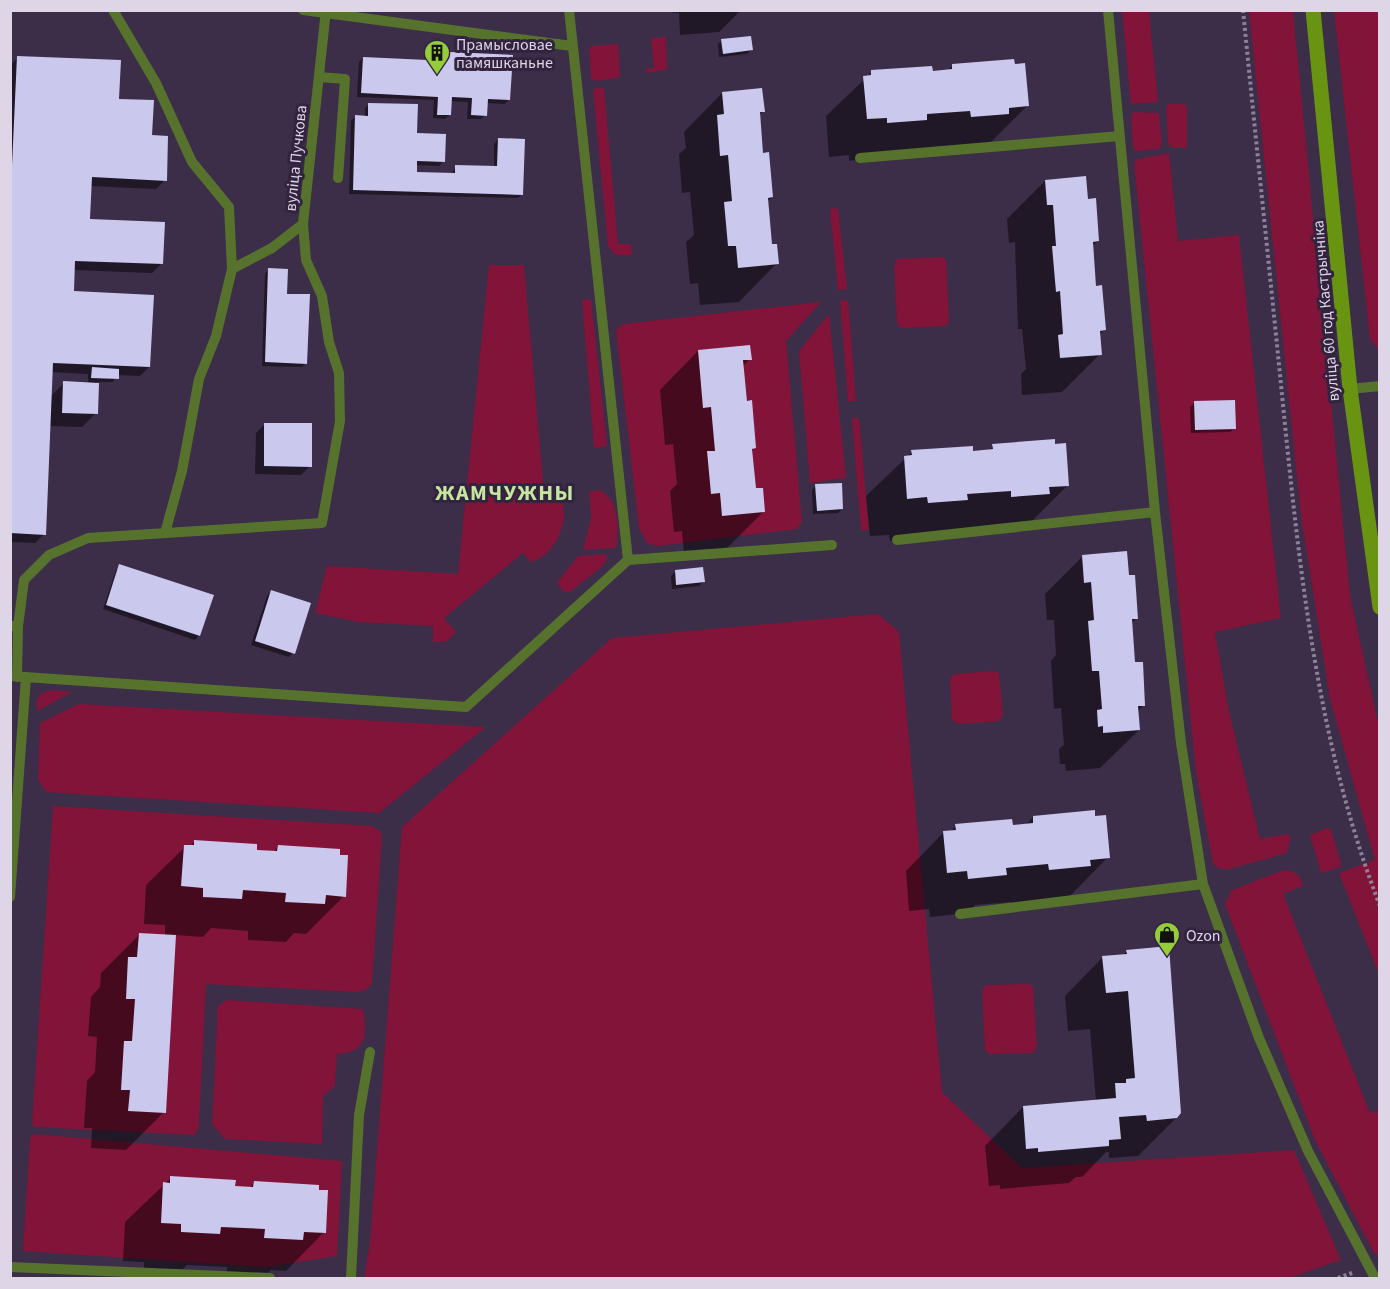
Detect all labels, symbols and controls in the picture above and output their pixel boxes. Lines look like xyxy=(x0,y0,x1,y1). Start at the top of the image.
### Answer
place label: Прамысловае памяшканьне xyxy=(456,34,553,74)
building icon: Прамысловае памяшканьне xyxy=(422,38,452,76)
street label: вуліца Пучкова xyxy=(279,104,313,212)
street label: вуліца 60 год Кастрычніка xyxy=(1307,219,1345,402)
district label: ЖАМЧУЖНЫ xyxy=(435,477,575,509)
shop icon: Ozon xyxy=(1152,920,1182,958)
place label: Ozon xyxy=(1186,925,1221,947)

